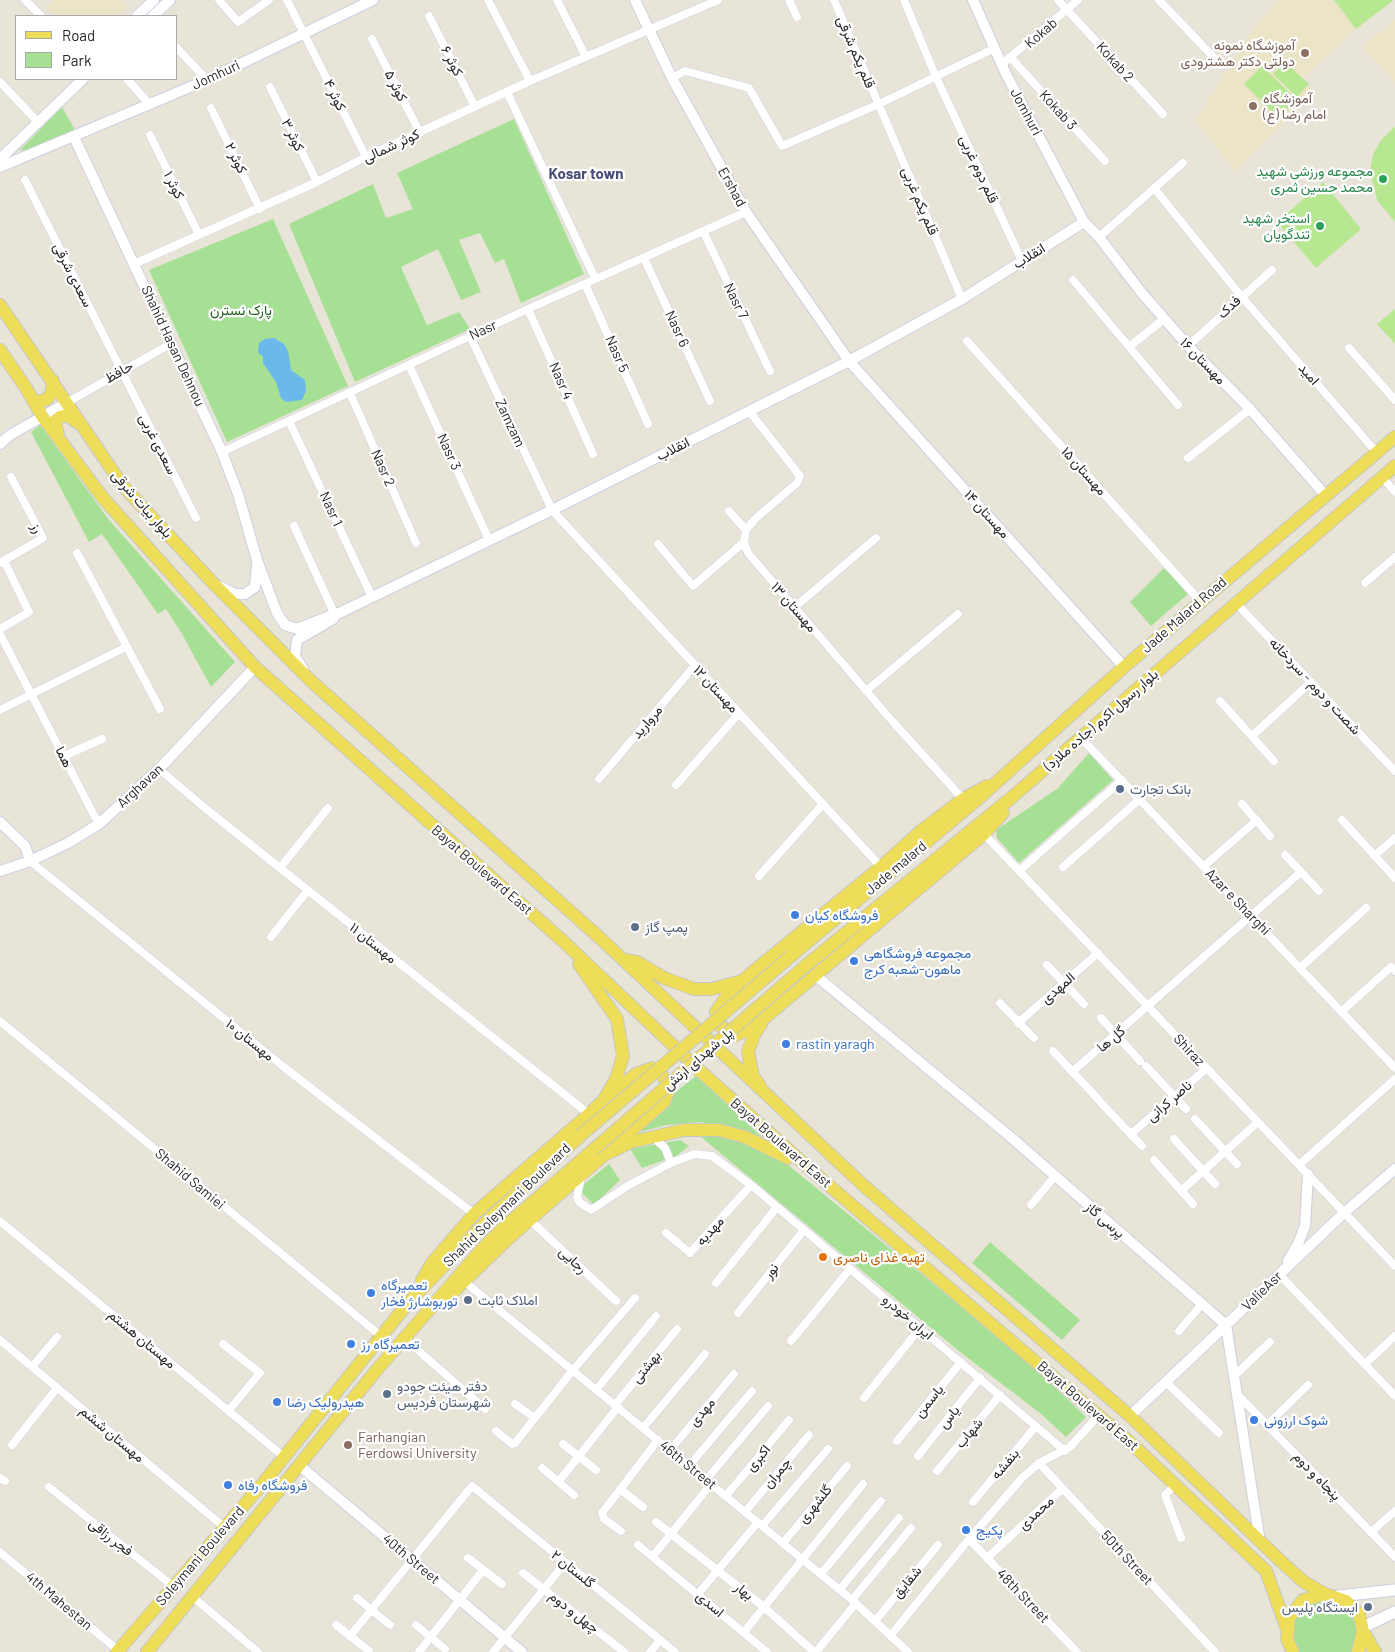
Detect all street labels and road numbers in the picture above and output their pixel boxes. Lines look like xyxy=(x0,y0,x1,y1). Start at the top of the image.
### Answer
street label: قلم یکم شرقی xyxy=(833,13,879,91)
street label: Kokab xyxy=(1021,14,1061,52)
street label: Kokab 2 xyxy=(1093,39,1137,85)
street label: کوثر ۶ xyxy=(437,43,467,79)
street label: Jomhuri xyxy=(189,57,243,93)
street label: کوثر ۵ xyxy=(381,67,411,105)
street label: کوثر ۴ xyxy=(320,77,350,113)
street label: Jomhuri xyxy=(1007,86,1045,138)
street label: Kokab 3 xyxy=(1036,87,1080,133)
street label: کوثر ۳ xyxy=(278,116,308,154)
street label: کوثر شمالی xyxy=(360,126,422,166)
street label: قلم دوم غربی xyxy=(956,132,1002,206)
street label: کوثر ۲ xyxy=(221,140,251,176)
street label: Ershad xyxy=(714,164,750,210)
street label: قلم یکم غربی xyxy=(898,164,942,238)
street label: کوثر ۱ xyxy=(160,168,188,202)
street label: سعدی شرقی xyxy=(50,240,96,310)
street label: انقلاب xyxy=(1010,240,1048,272)
street label: Nasr 7 xyxy=(720,280,752,322)
street label: Shahid Hasan Dehnou xyxy=(138,283,208,409)
street label: فدک xyxy=(1214,292,1244,322)
street label: Nasr 6 xyxy=(661,308,693,350)
street label: Nasr xyxy=(467,316,499,344)
street label: Nasr 5 xyxy=(602,333,632,375)
street label: مهستان ۱۶ xyxy=(1177,334,1229,388)
street label: حافظ xyxy=(102,357,136,387)
street label: Nasr 4 xyxy=(545,360,577,402)
street label: امید xyxy=(1295,360,1323,388)
street label: Zamzam xyxy=(492,396,528,450)
street label: سعدی غربی xyxy=(136,411,180,477)
street label: Nasr 3 xyxy=(433,431,465,473)
street label: انقلاب xyxy=(654,434,692,464)
street label: مهستان ۱۵ xyxy=(1058,443,1110,499)
street label: Nasr 2 xyxy=(367,447,399,489)
street label: بلوار بیات شرقی xyxy=(108,467,176,541)
street label: مهستان ۱۴ xyxy=(961,486,1013,542)
street label: Nasr 1 xyxy=(316,489,346,529)
street label: رز xyxy=(27,520,47,536)
street label: Jade Malard Road xyxy=(1138,574,1230,656)
street label: مهستان ۱۳ xyxy=(768,579,820,635)
street label: شصت و دوم - سردخانه xyxy=(1266,634,1364,738)
street label: مهستان ۱۲ xyxy=(690,662,742,716)
street label: بلوار رسول اکرم (جاده ملارد) xyxy=(1040,666,1162,774)
street label: مروارید xyxy=(628,702,666,742)
street label: هما xyxy=(52,744,76,770)
street label: Arghavan xyxy=(114,761,166,811)
street label: Bayat Boulevard East xyxy=(428,822,536,918)
street label: Jade malard xyxy=(862,837,930,899)
street label: Azar e Sharghi xyxy=(1202,865,1274,939)
street label: مهستان ۱۱ xyxy=(346,919,400,967)
street label: المهدی xyxy=(1038,969,1078,1007)
street label: مهستان ۱۰ xyxy=(222,1015,278,1065)
street label: گل ها xyxy=(1093,1022,1129,1056)
street label: پل شهدای ارتش xyxy=(660,1024,736,1094)
street label: Shiraz xyxy=(1170,1030,1208,1070)
street label: ناصر کرانی xyxy=(1143,1077,1195,1125)
street label: Bayat Boulevard East xyxy=(727,1095,835,1191)
street label: Shahid Soleymani Boulevard xyxy=(440,1140,574,1270)
street label: Shahid Samiei xyxy=(152,1145,228,1213)
street label: پرسی گاز xyxy=(1082,1198,1128,1242)
street label: مهدیه xyxy=(693,1213,727,1249)
street label: رجایی xyxy=(556,1243,590,1277)
street label: نور xyxy=(760,1260,782,1282)
street label: ValieAsr xyxy=(1238,1268,1286,1314)
street label: ایران خودرو xyxy=(879,1291,937,1343)
street label: مهستان هشتم xyxy=(105,1306,179,1372)
street label: بهشتی xyxy=(628,1347,664,1387)
street label: Bayat Boulevard East xyxy=(1034,1358,1142,1454)
street label: یاسمن xyxy=(911,1381,947,1421)
street label: مهدی xyxy=(685,1394,719,1430)
street label: مهستان ششم xyxy=(76,1402,148,1466)
street label: یاس xyxy=(935,1402,963,1432)
street label: شهاب xyxy=(952,1415,986,1451)
street label: 46th Street xyxy=(656,1437,720,1493)
street label: اکبری xyxy=(742,1441,774,1475)
street label: بنفشه xyxy=(987,1445,1023,1483)
street label: پنجاه و دوم xyxy=(1289,1448,1345,1504)
street label: چمران xyxy=(759,1454,795,1492)
street label: گلشهری xyxy=(794,1481,836,1527)
street label: محمدی xyxy=(1015,1492,1057,1534)
street label: Soleymani Boulevard xyxy=(152,1503,248,1609)
street label: فجر رزاقی xyxy=(86,1515,136,1559)
street label: 50th Street xyxy=(1097,1527,1157,1589)
street label: 40th Street xyxy=(379,1530,443,1588)
street label: گلستان ۲ xyxy=(548,1546,598,1592)
street label: شقایق xyxy=(889,1562,925,1602)
street label: 48th Street xyxy=(993,1565,1053,1627)
street label: 4th Mahestan xyxy=(22,1568,96,1634)
street label: بهار xyxy=(731,1578,757,1604)
street label: چهل و دوم xyxy=(546,1587,602,1637)
street label: اسدی xyxy=(692,1587,728,1621)

